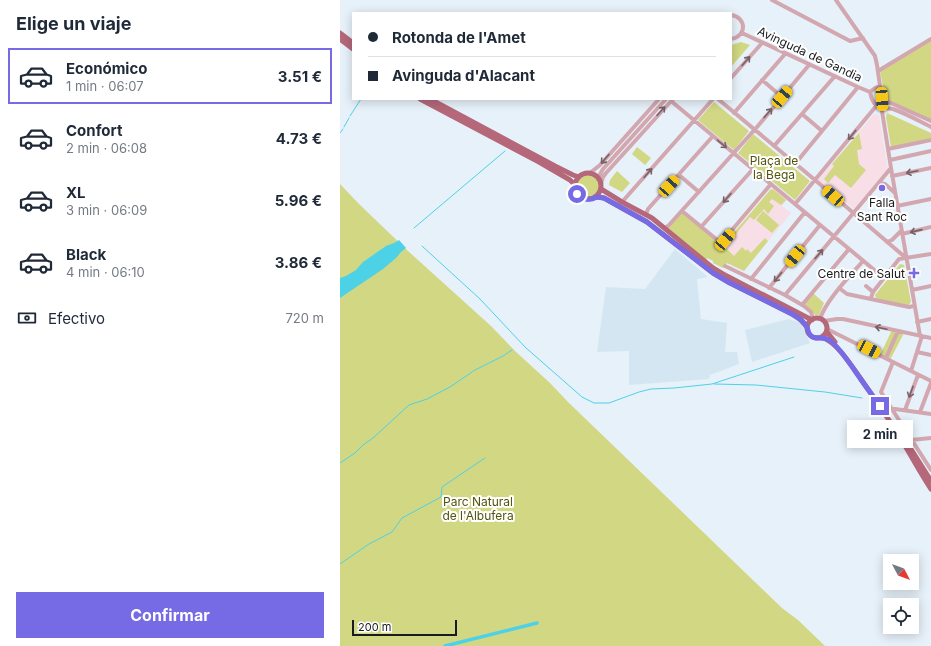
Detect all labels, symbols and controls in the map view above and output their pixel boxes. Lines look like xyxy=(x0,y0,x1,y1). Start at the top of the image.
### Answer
text: Elige un viaje xyxy=(16,13,131,34)
street label: Avinguda de Gandia xyxy=(755,23,865,85)
text: Rotonda de l'Amet xyxy=(392,28,526,47)
one-way arrow xyxy=(742,55,751,66)
icon: car xyxy=(18,58,54,94)
text: Económico xyxy=(66,59,147,78)
text: Avinguda d'Alacant xyxy=(392,66,535,85)
text: 3.51 € xyxy=(278,67,322,86)
text: 1 min · 06:07 xyxy=(66,78,144,94)
car xyxy=(770,84,794,110)
car xyxy=(875,87,889,111)
one-way arrow xyxy=(657,106,666,116)
one-way arrow xyxy=(764,108,773,118)
icon: car xyxy=(18,120,54,156)
text: Confort xyxy=(66,121,122,140)
text: 4.73 € xyxy=(276,129,322,148)
one-way arrow xyxy=(847,130,856,141)
one-way arrow xyxy=(717,139,728,148)
text: 2 min · 06:08 xyxy=(66,140,147,156)
park label: Plaça de la Bega xyxy=(750,153,798,182)
one-way arrow xyxy=(600,154,609,164)
one-way arrow xyxy=(643,167,652,178)
one-way arrow xyxy=(905,168,918,176)
car xyxy=(657,173,681,199)
icon: car xyxy=(18,182,54,218)
text: XL xyxy=(66,183,86,202)
marker: Falla Sant Roc xyxy=(877,183,887,193)
car xyxy=(820,184,846,208)
route start xyxy=(568,185,586,203)
text: 5.96 € xyxy=(275,191,322,210)
one-way arrow xyxy=(723,192,732,202)
place label: Falla Sant Roc xyxy=(857,195,907,224)
text: 3 min · 06:09 xyxy=(66,202,147,218)
car xyxy=(713,227,737,253)
one-way arrow xyxy=(910,227,923,235)
car xyxy=(783,243,807,269)
icon: car xyxy=(18,244,54,280)
text: Black xyxy=(66,245,106,264)
one-way arrow xyxy=(814,249,823,260)
text: 3.86 € xyxy=(275,253,322,272)
text: 4 min · 06:10 xyxy=(66,264,145,280)
place label: Centre de Salut xyxy=(817,266,905,281)
marker: Centre de Salut xyxy=(908,267,920,279)
one-way arrow xyxy=(774,271,782,282)
icon: cash xyxy=(16,307,38,329)
text: Efectivo xyxy=(48,309,105,328)
text: 720 m xyxy=(285,310,324,326)
one-way arrow xyxy=(875,323,888,331)
car xyxy=(856,338,882,360)
one-way arrow xyxy=(907,386,915,398)
route end xyxy=(871,397,889,415)
callout: 2 min xyxy=(847,420,913,448)
text: 2 min xyxy=(863,426,897,442)
park label: Parc Natural de l'Albufera xyxy=(442,494,514,523)
north arrow xyxy=(883,554,919,590)
map controls xyxy=(883,554,919,634)
button: Confirmar xyxy=(16,592,324,638)
button: locate xyxy=(883,598,919,634)
scale bar xyxy=(352,618,457,637)
text: 200 m xyxy=(358,620,391,634)

